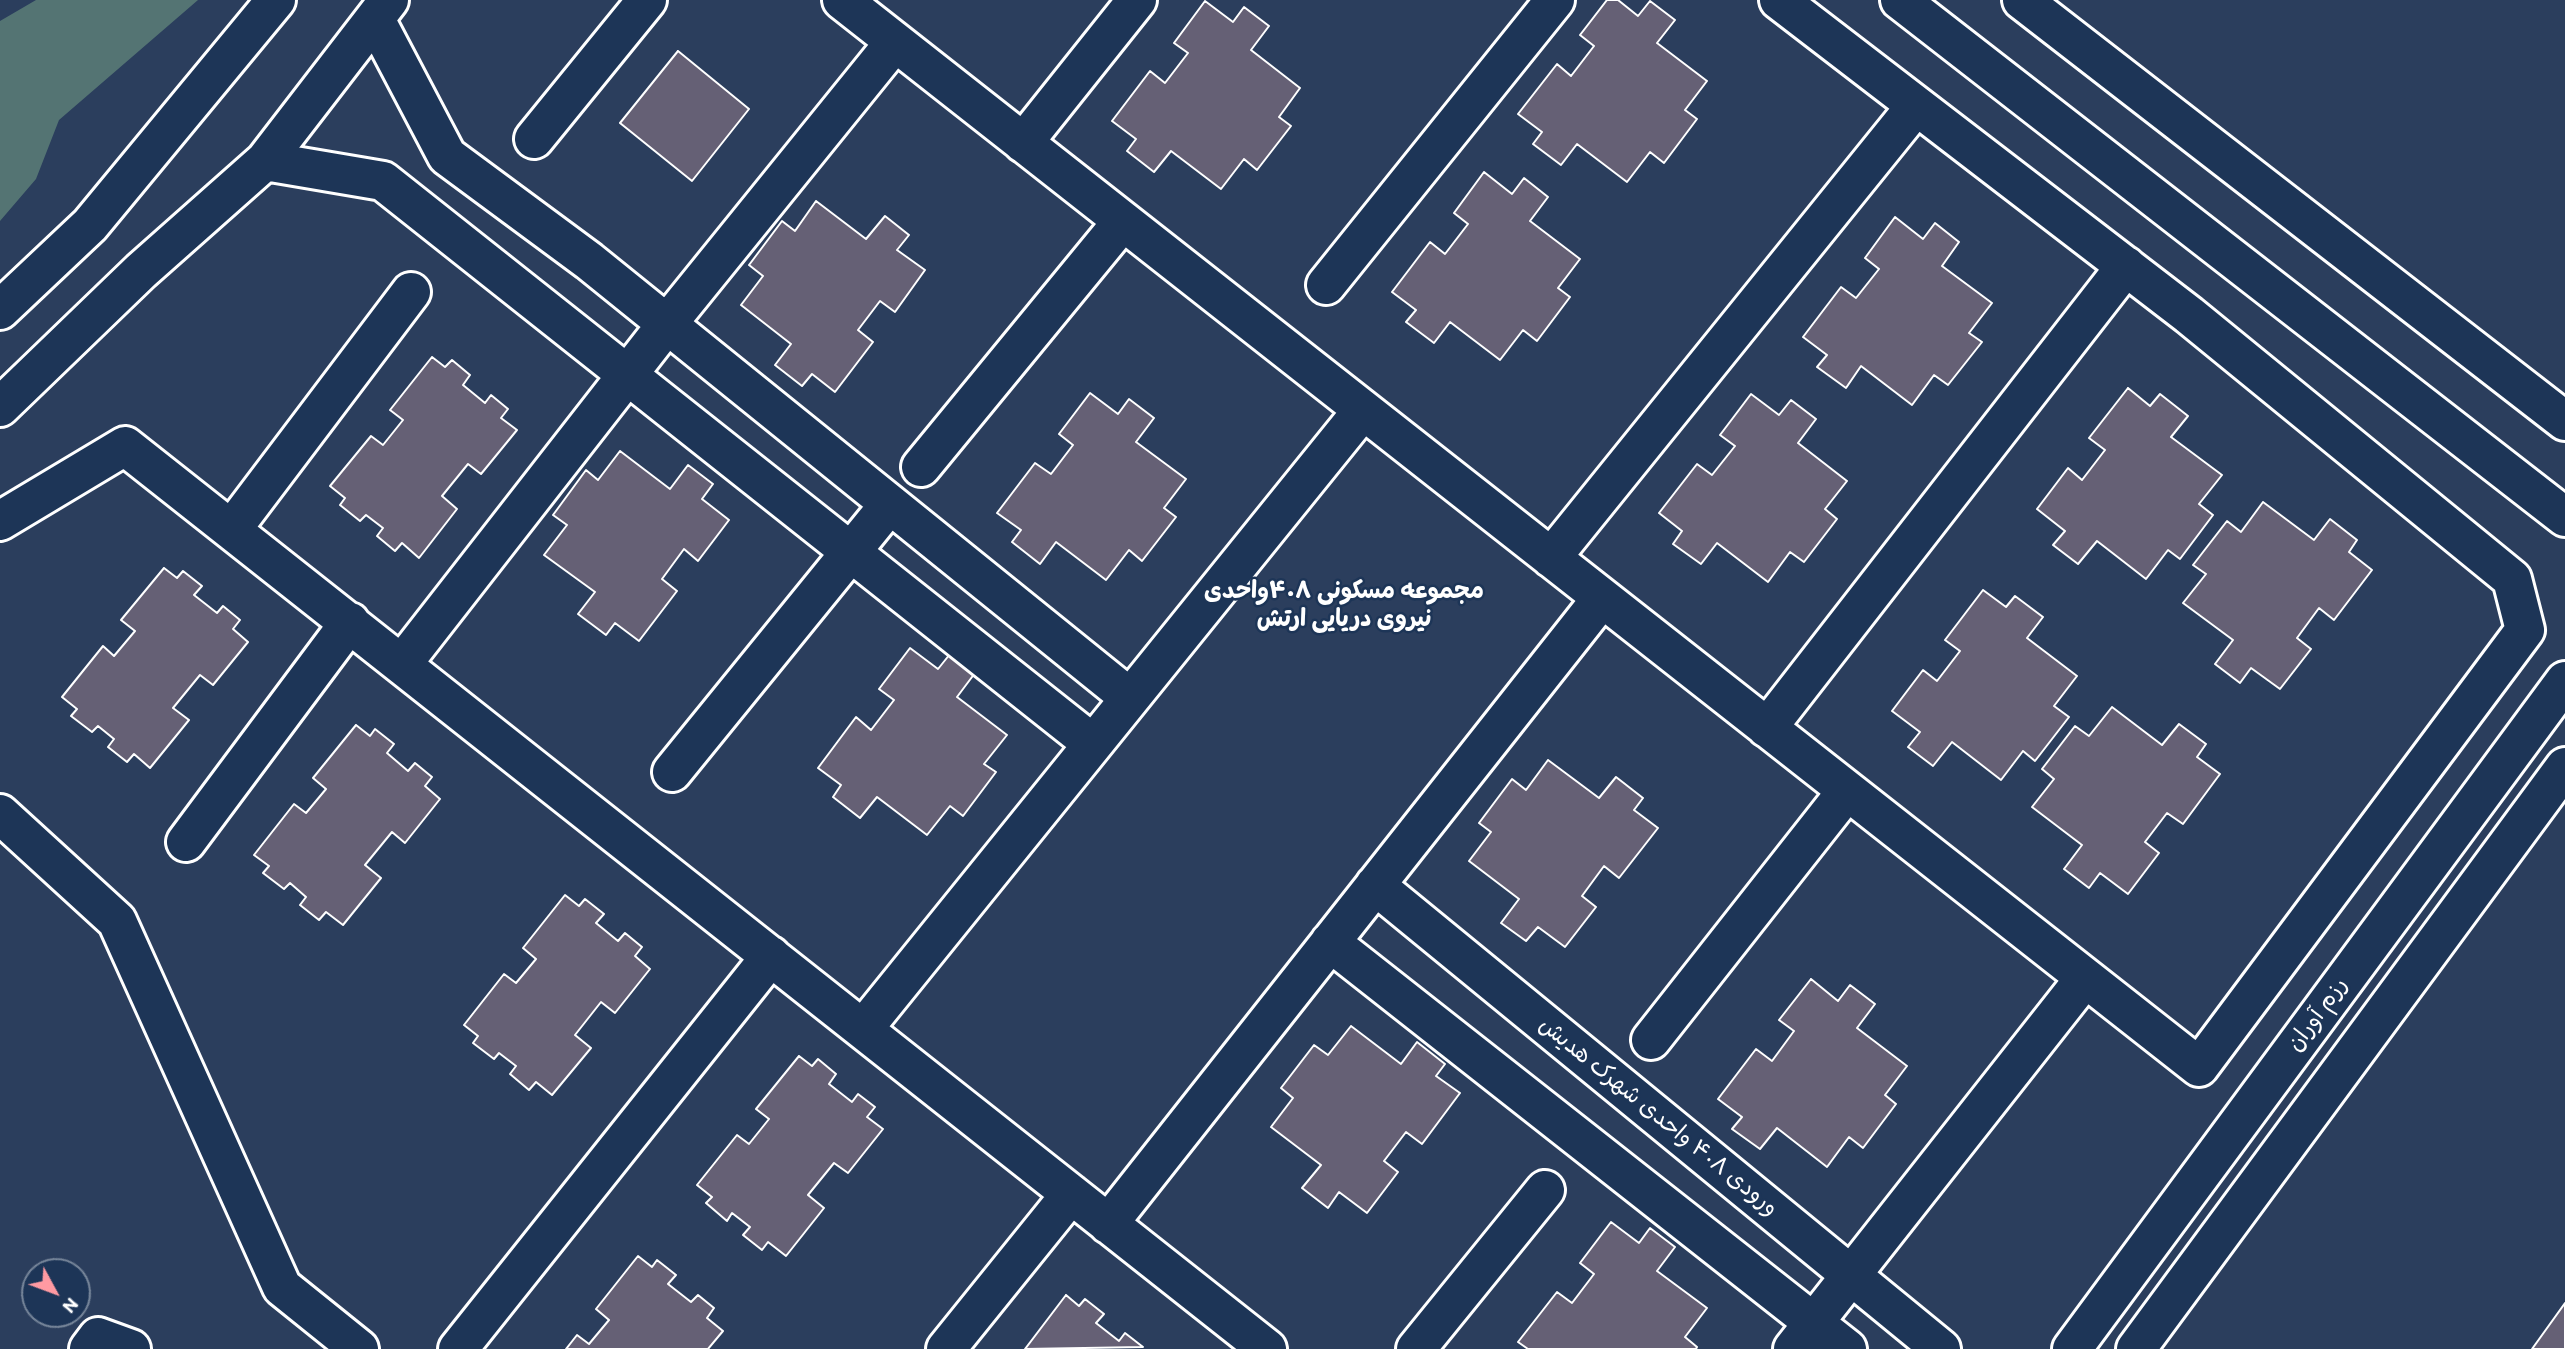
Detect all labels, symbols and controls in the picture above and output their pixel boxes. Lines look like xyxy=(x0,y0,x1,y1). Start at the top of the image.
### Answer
district label: مجموعه مسکونی ۴۰۸واحدی نیروی دریایی ارتش xyxy=(1204,578,1484,634)
street label: رزم آوران xyxy=(2282,973,2354,1057)
street label: ورودی ۴۰۸ واحدی شهرک هدیش xyxy=(1533,1012,1783,1222)
north arrow xyxy=(21,1258,91,1328)
text: N xyxy=(58,1293,84,1318)

